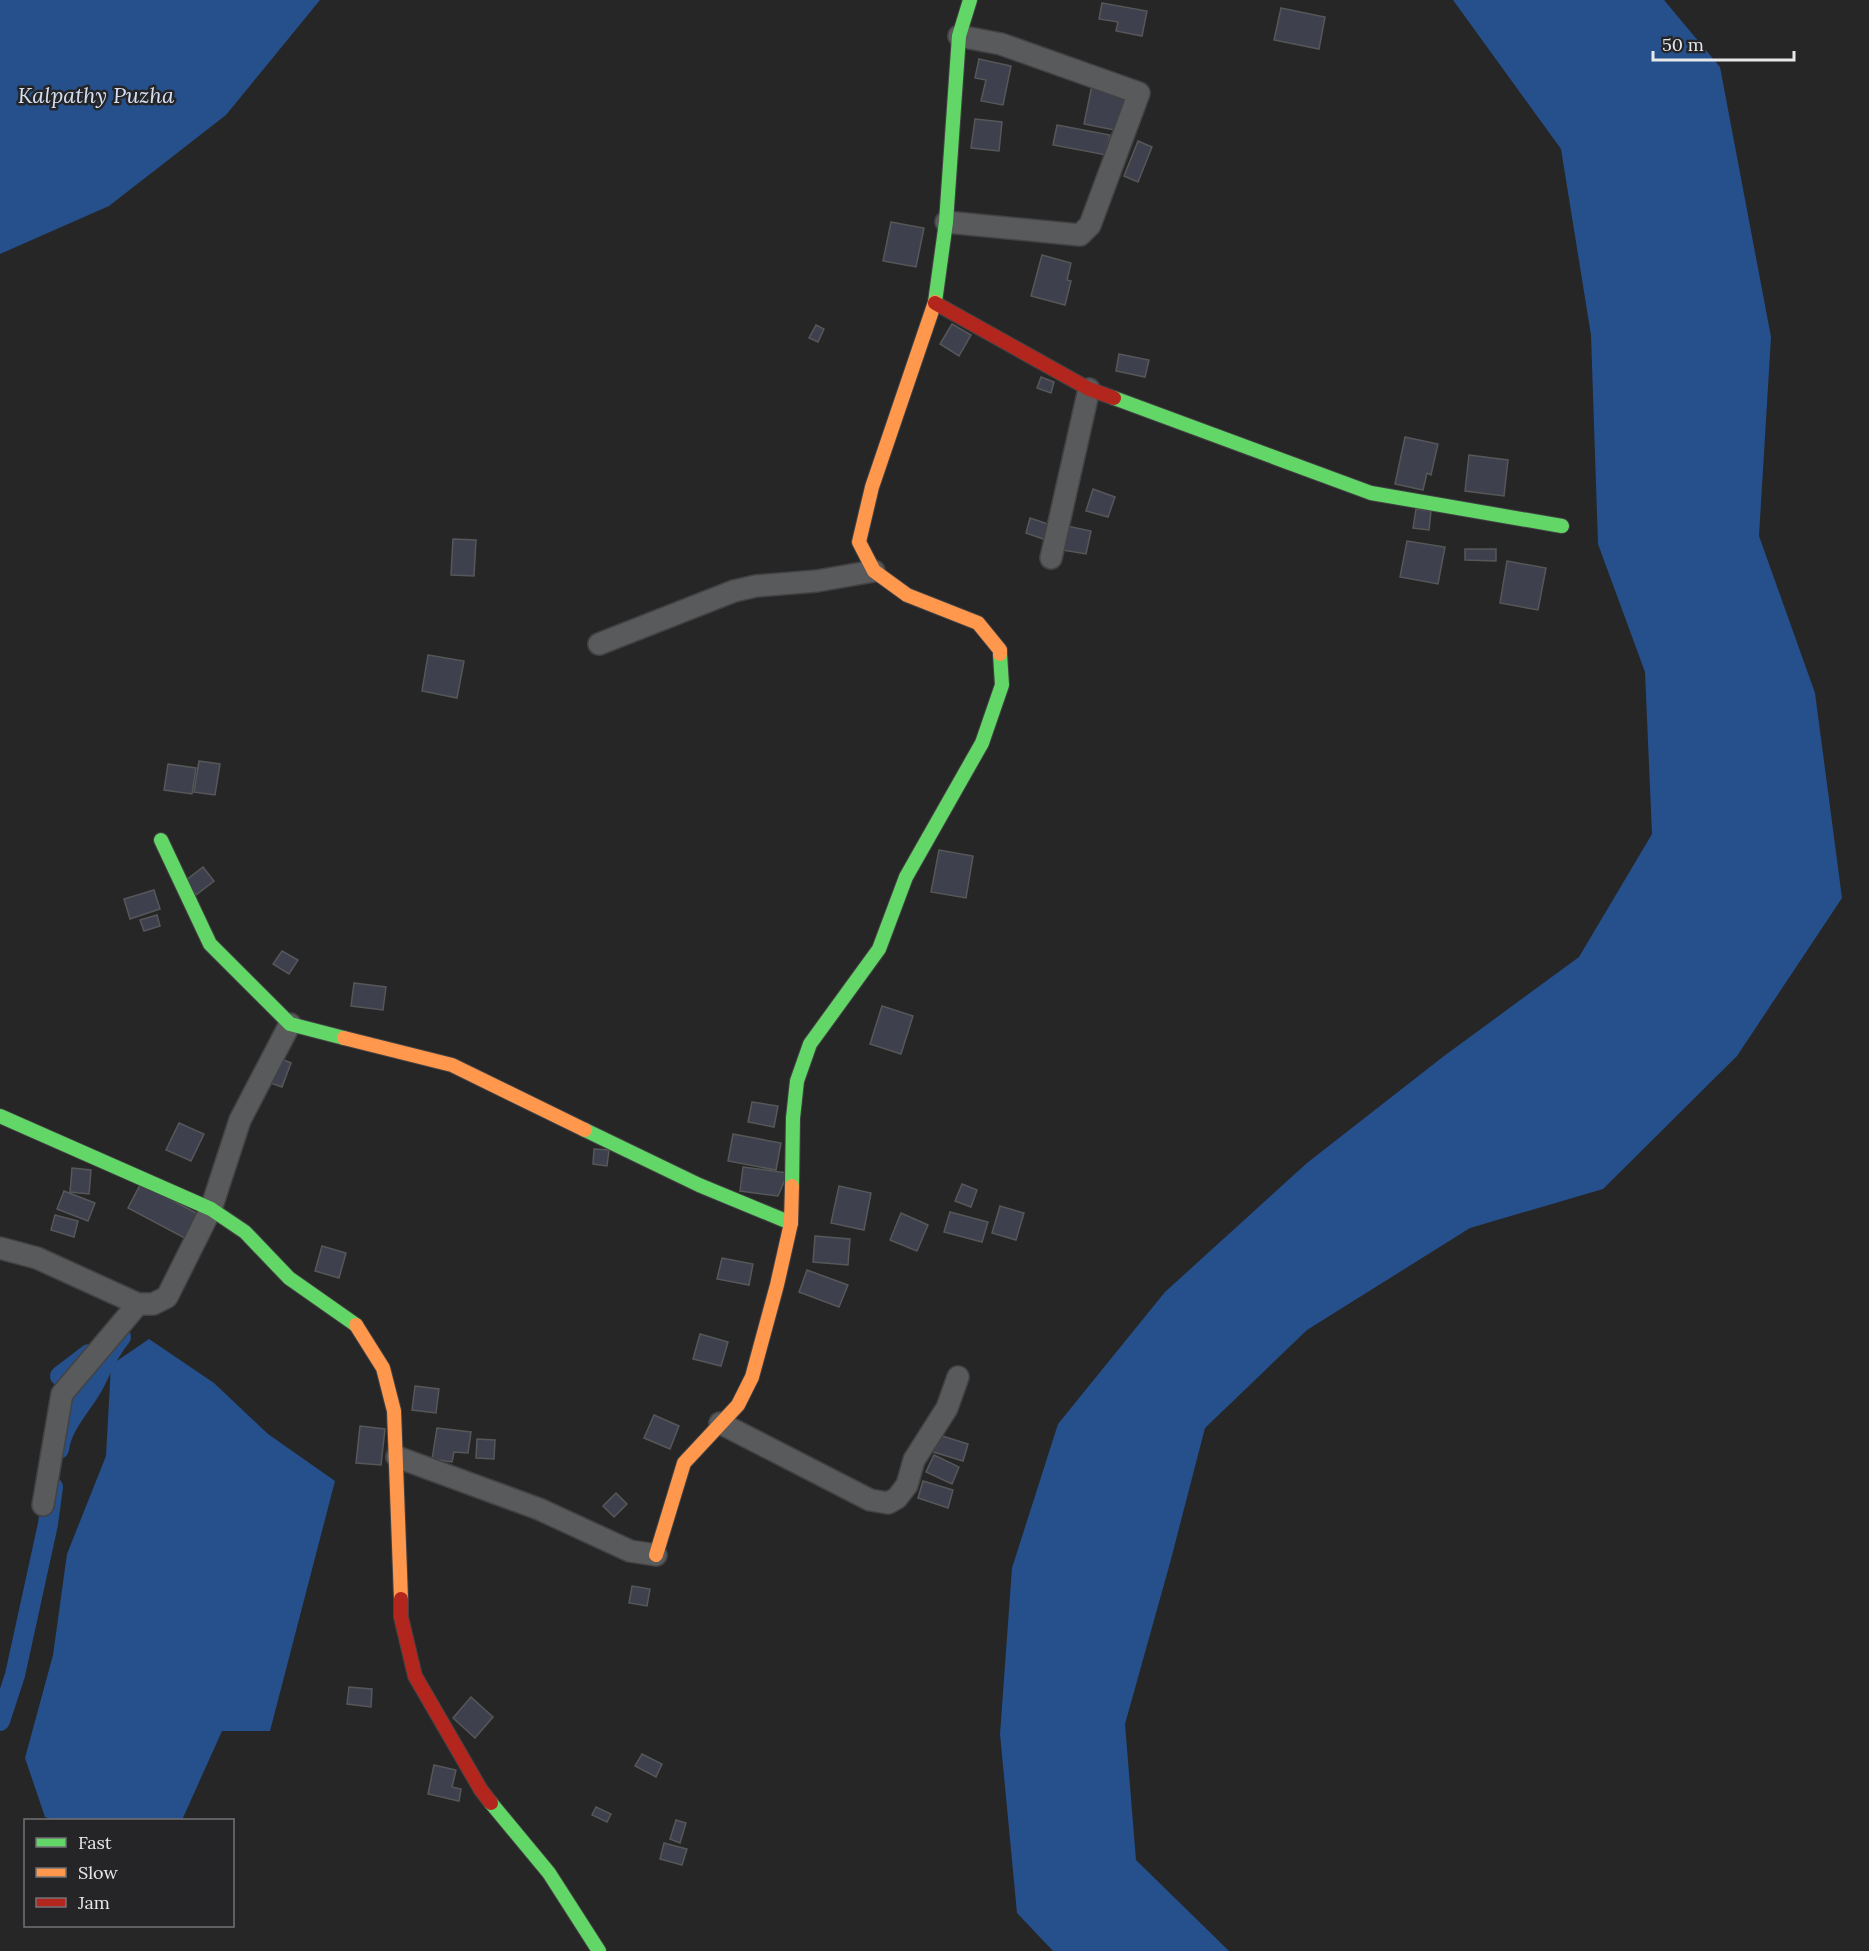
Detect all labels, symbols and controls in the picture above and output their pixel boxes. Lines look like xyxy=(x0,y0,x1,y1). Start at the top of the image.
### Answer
scale bar xyxy=(1653,24,1794,62)
text: 50 m xyxy=(1662,33,1704,56)
water label: Kalpathy Puzha xyxy=(18,81,175,109)
legend xyxy=(24,1819,234,1927)
text: Fast xyxy=(78,1831,112,1854)
text: Slow xyxy=(78,1861,118,1884)
text: Jam xyxy=(77,1891,110,1914)

